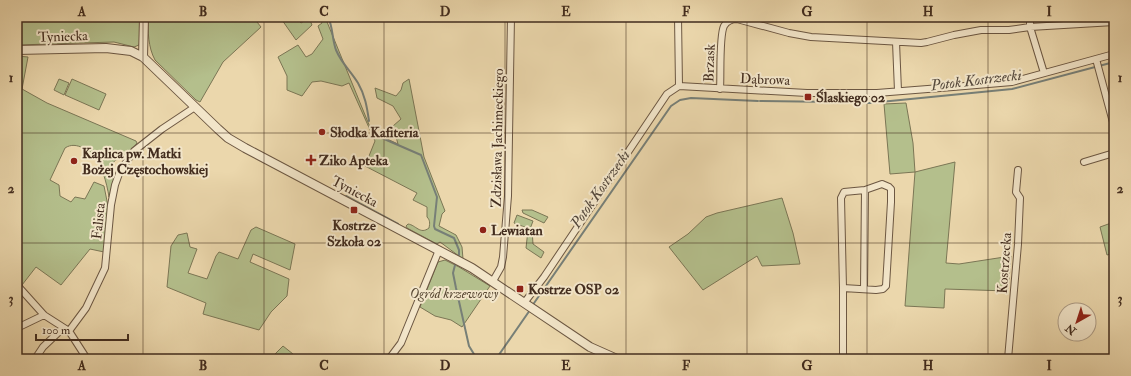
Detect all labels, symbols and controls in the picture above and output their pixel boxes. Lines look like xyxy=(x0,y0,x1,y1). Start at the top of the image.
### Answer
text: A xyxy=(77,4,87,20)
text: B xyxy=(199,4,207,20)
text: C xyxy=(319,4,329,20)
text: D xyxy=(440,4,451,20)
text: E xyxy=(561,4,571,20)
text: F xyxy=(682,4,691,20)
text: G xyxy=(802,4,813,20)
text: H xyxy=(923,4,934,20)
text: I xyxy=(1046,4,1052,20)
street label: Tyniecka xyxy=(38,27,89,47)
street label: Brzask xyxy=(700,43,719,82)
water label: Potok Kostrzecki xyxy=(929,66,1023,96)
street label: Zdzisława Jachimeckiego xyxy=(488,68,507,208)
text: 1 xyxy=(9,70,14,86)
street label: Dąbrowa xyxy=(740,70,791,89)
text: 1 xyxy=(1118,70,1123,86)
place label: Ślaskiego 02 xyxy=(816,88,885,107)
marker: Ślaskiego 02 xyxy=(803,92,813,102)
place label: Słodka Kafiteria xyxy=(330,124,420,141)
marker: Słodka Kafiteria xyxy=(317,127,327,137)
place label: Kaplica pw. Matki Bożej Częstochowskiej xyxy=(82,145,208,178)
water label: Potok Kostrzecki xyxy=(566,146,634,233)
place label: Ziko Apteka xyxy=(319,152,389,170)
marker: Ziko Apteka xyxy=(306,155,316,165)
marker: Kaplica pw. Matki Bożej Częstochowskiej xyxy=(69,156,79,166)
street label: Tyniecka xyxy=(328,172,381,212)
text: 2 xyxy=(8,181,15,197)
text: 2 xyxy=(1117,181,1124,197)
street label: Falista xyxy=(88,202,109,240)
marker: Kostrze Szkoła 02 xyxy=(349,205,359,215)
place label: Kostrze Szkoła 02 xyxy=(327,217,381,250)
place label: Lewiatan xyxy=(491,222,543,239)
marker: Lewiatan xyxy=(478,225,488,235)
street label: Kostrzecka xyxy=(994,232,1015,294)
place label: Kostrze OSP 02 xyxy=(528,281,619,298)
marker: Kostrze OSP 02 xyxy=(515,284,525,294)
park label: Ogród krzewowy xyxy=(410,285,498,302)
text: 3 xyxy=(9,291,14,307)
text: 3 xyxy=(1118,291,1123,307)
north arrow xyxy=(1057,302,1097,342)
scale bar xyxy=(36,316,128,342)
text: N xyxy=(1062,321,1080,338)
text: 100 m xyxy=(42,323,71,338)
text: A xyxy=(77,358,87,374)
text: B xyxy=(199,358,207,374)
text: C xyxy=(319,358,329,374)
text: D xyxy=(440,358,451,374)
text: E xyxy=(561,358,571,374)
text: F xyxy=(682,358,691,374)
text: G xyxy=(802,358,813,374)
text: H xyxy=(923,358,934,374)
text: I xyxy=(1046,358,1052,374)

